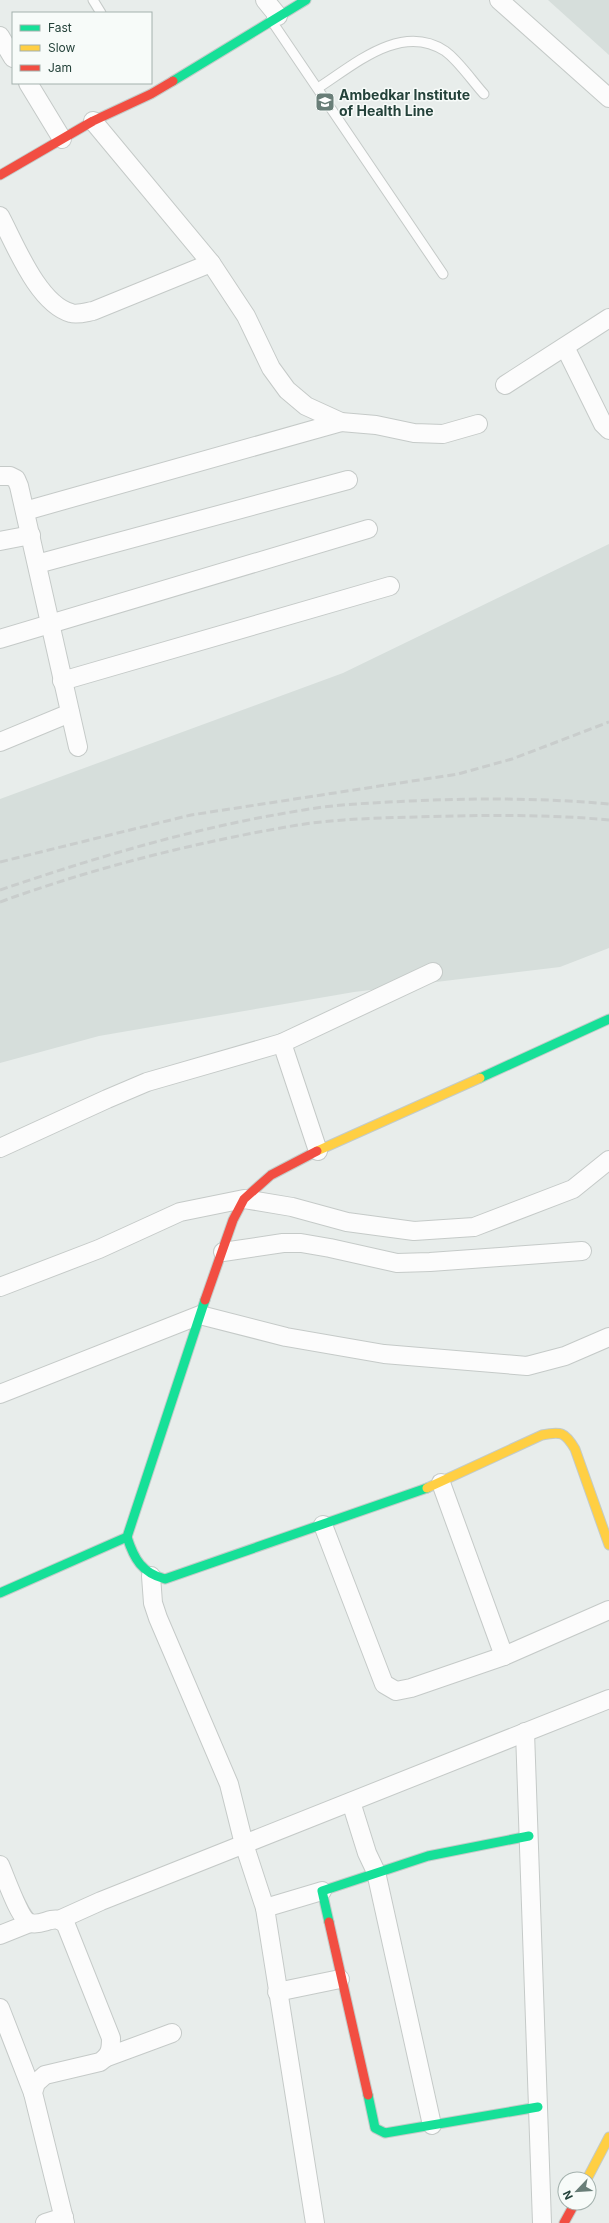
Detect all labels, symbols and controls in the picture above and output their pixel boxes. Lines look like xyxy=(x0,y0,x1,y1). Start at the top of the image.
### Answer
legend xyxy=(12,12,152,84)
text: Fast xyxy=(48,20,72,35)
text: Slow xyxy=(48,40,76,55)
text: Jam xyxy=(48,60,72,75)
place label: Ambedkar Institute of Health Line xyxy=(339,86,470,119)
school or university icon: Ambedkar Institute of Health Line xyxy=(314,91,336,113)
north arrow xyxy=(557,2171,597,2211)
text: N xyxy=(560,2188,576,2202)

